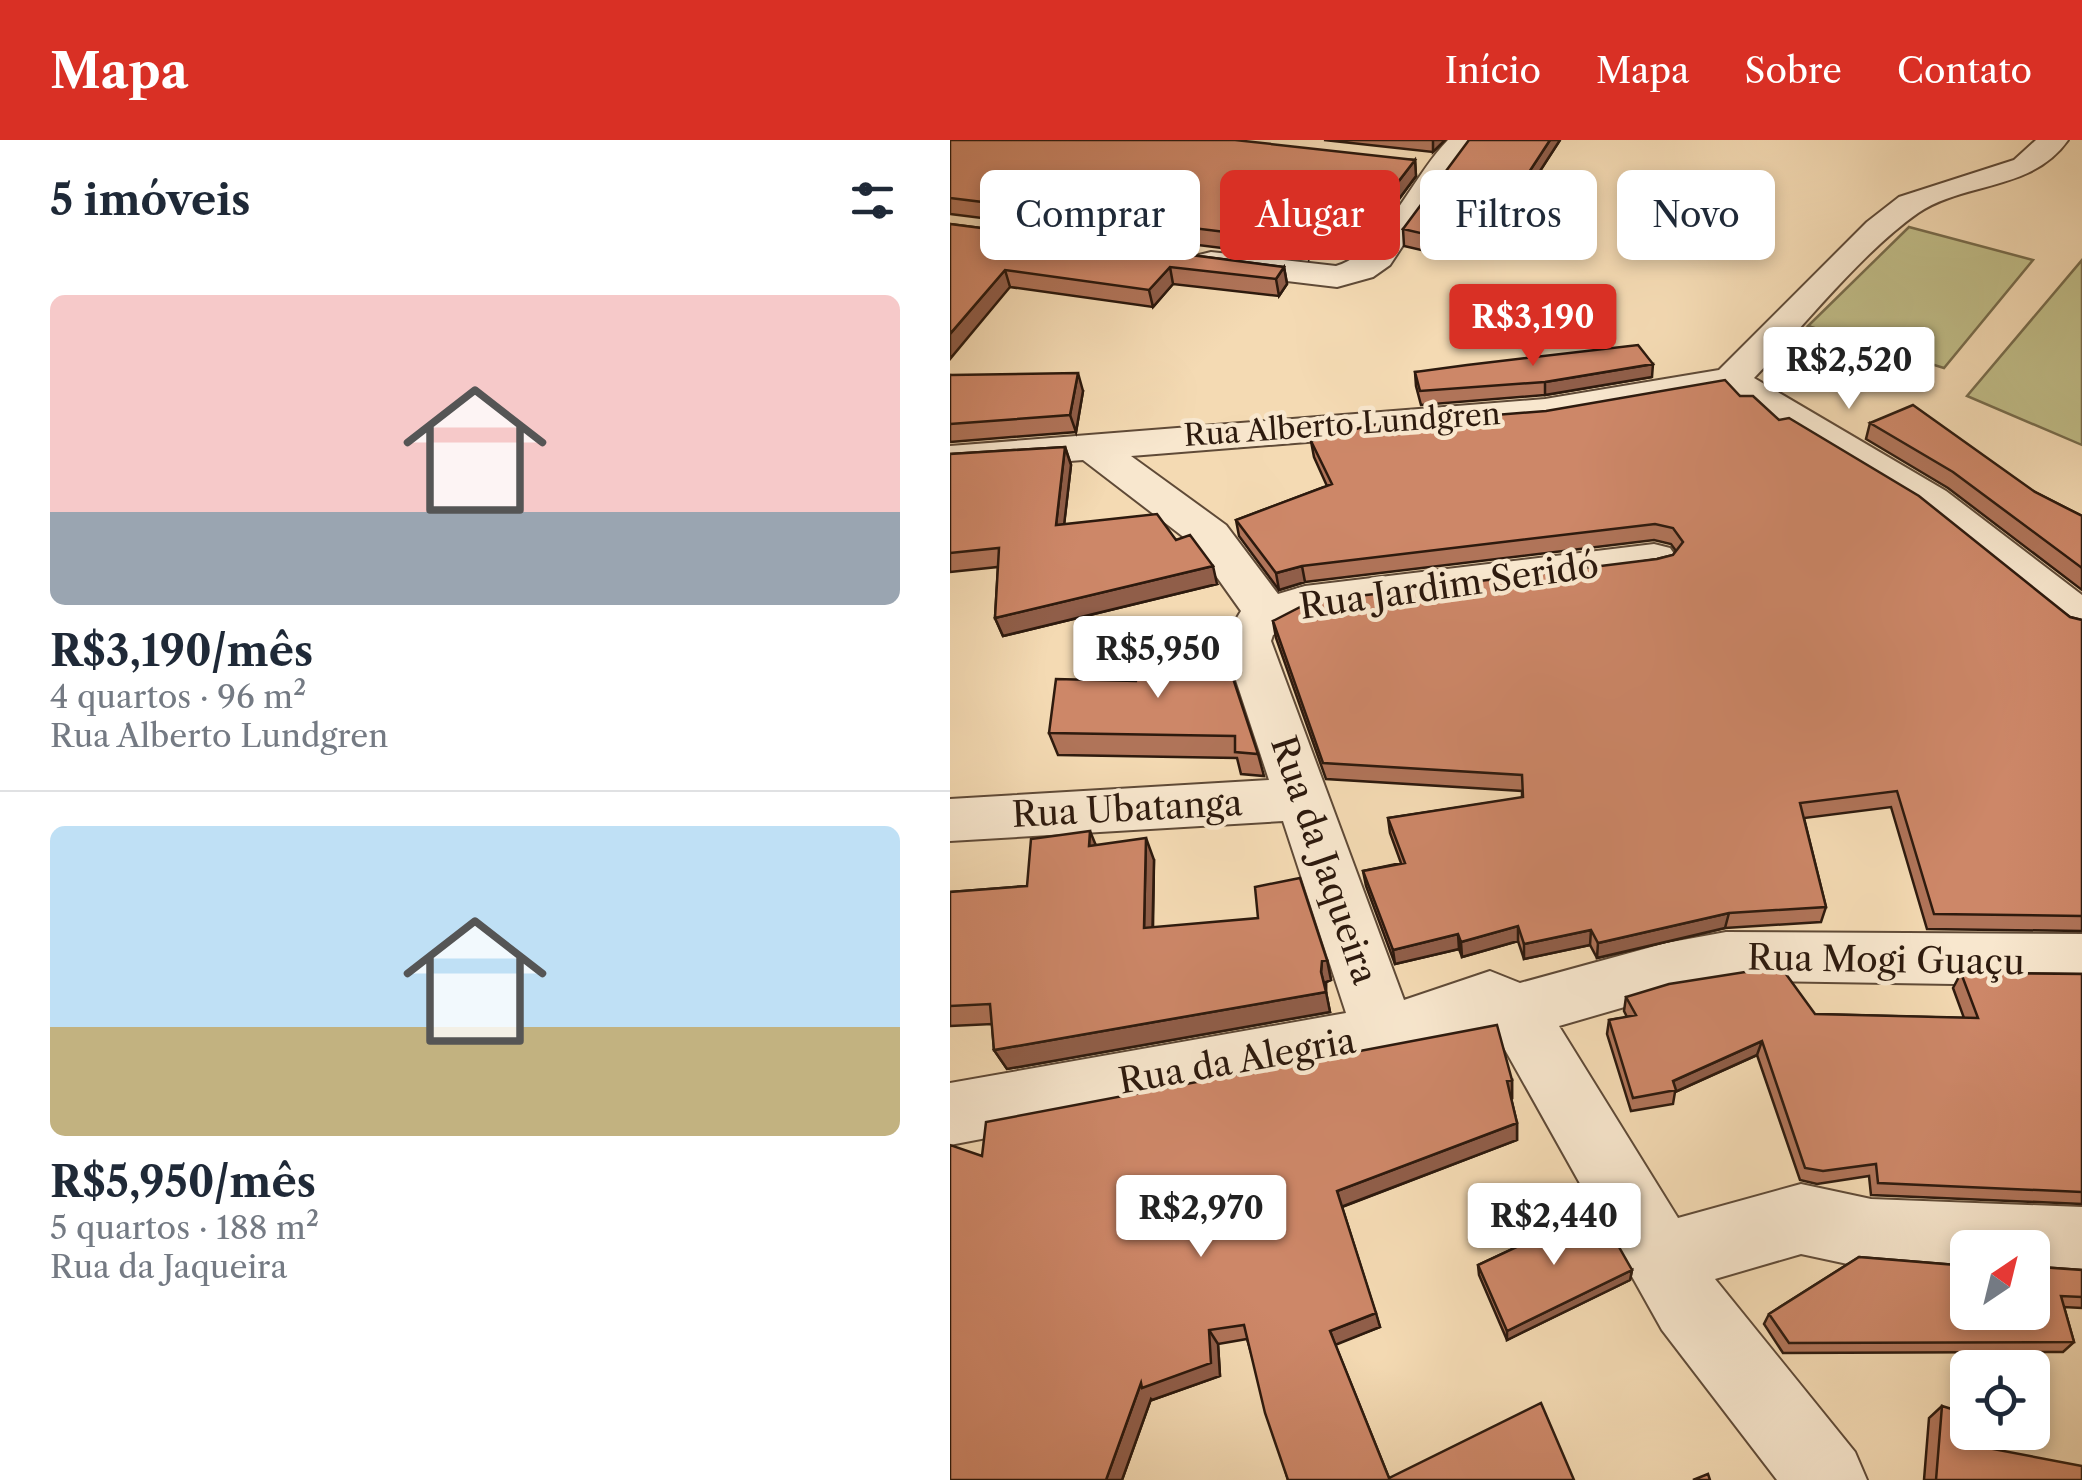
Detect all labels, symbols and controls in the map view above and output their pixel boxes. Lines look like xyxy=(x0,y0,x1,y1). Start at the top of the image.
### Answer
text: Mapa xyxy=(50,41,188,100)
text: Início xyxy=(1445,49,1541,92)
text: Mapa xyxy=(1596,49,1690,92)
text: Sobre xyxy=(1745,49,1842,92)
text: Contato xyxy=(1897,49,2032,92)
chip: Comprar xyxy=(980,170,1200,260)
chip: Alugar xyxy=(1220,170,1400,260)
chip: Filtros xyxy=(1420,170,1597,260)
chip: Novo xyxy=(1617,170,1775,260)
icon: filters xyxy=(845,173,900,228)
text: 5 imóveis xyxy=(50,174,251,226)
pin: R$3,190 xyxy=(1441,284,1625,369)
text: R$3,190 xyxy=(1471,297,1595,336)
pin: R$2,520 xyxy=(1757,327,1941,412)
text: R$2,520 xyxy=(1785,340,1913,379)
icon: home xyxy=(385,360,565,540)
street label: Rua Alberto Lundgren xyxy=(1182,395,1502,454)
street label: Rua Jardim Seridó xyxy=(1297,543,1601,628)
pin: R$5,950 xyxy=(1066,616,1250,701)
text: R$3,190/mês xyxy=(50,625,313,677)
text: R$5,950 xyxy=(1095,629,1221,668)
text: 4 quartos · 96 m² xyxy=(50,677,306,716)
text: Rua Alberto Lundgren xyxy=(50,716,388,755)
street label: Rua da Jaqueira xyxy=(1262,730,1387,990)
street label: Rua Ubatanga xyxy=(1011,781,1244,836)
icon: home xyxy=(385,891,565,1071)
street label: Rua Mogi Guaçu xyxy=(1747,936,2025,983)
street label: Rua da Alegria xyxy=(1115,1018,1359,1103)
text: R$5,950/mês xyxy=(50,1156,316,1208)
pin: R$2,970 xyxy=(1109,1175,1293,1260)
pin: R$2,440 xyxy=(1462,1183,1646,1268)
text: R$2,970 xyxy=(1138,1188,1264,1227)
text: R$2,440 xyxy=(1490,1196,1618,1235)
text: 5 quartos · 188 m² xyxy=(50,1208,319,1247)
north arrow xyxy=(1950,1230,2050,1330)
map controls xyxy=(1950,1230,2050,1450)
text: Rua da Jaqueira xyxy=(50,1247,287,1286)
button: locate xyxy=(1950,1350,2050,1450)

